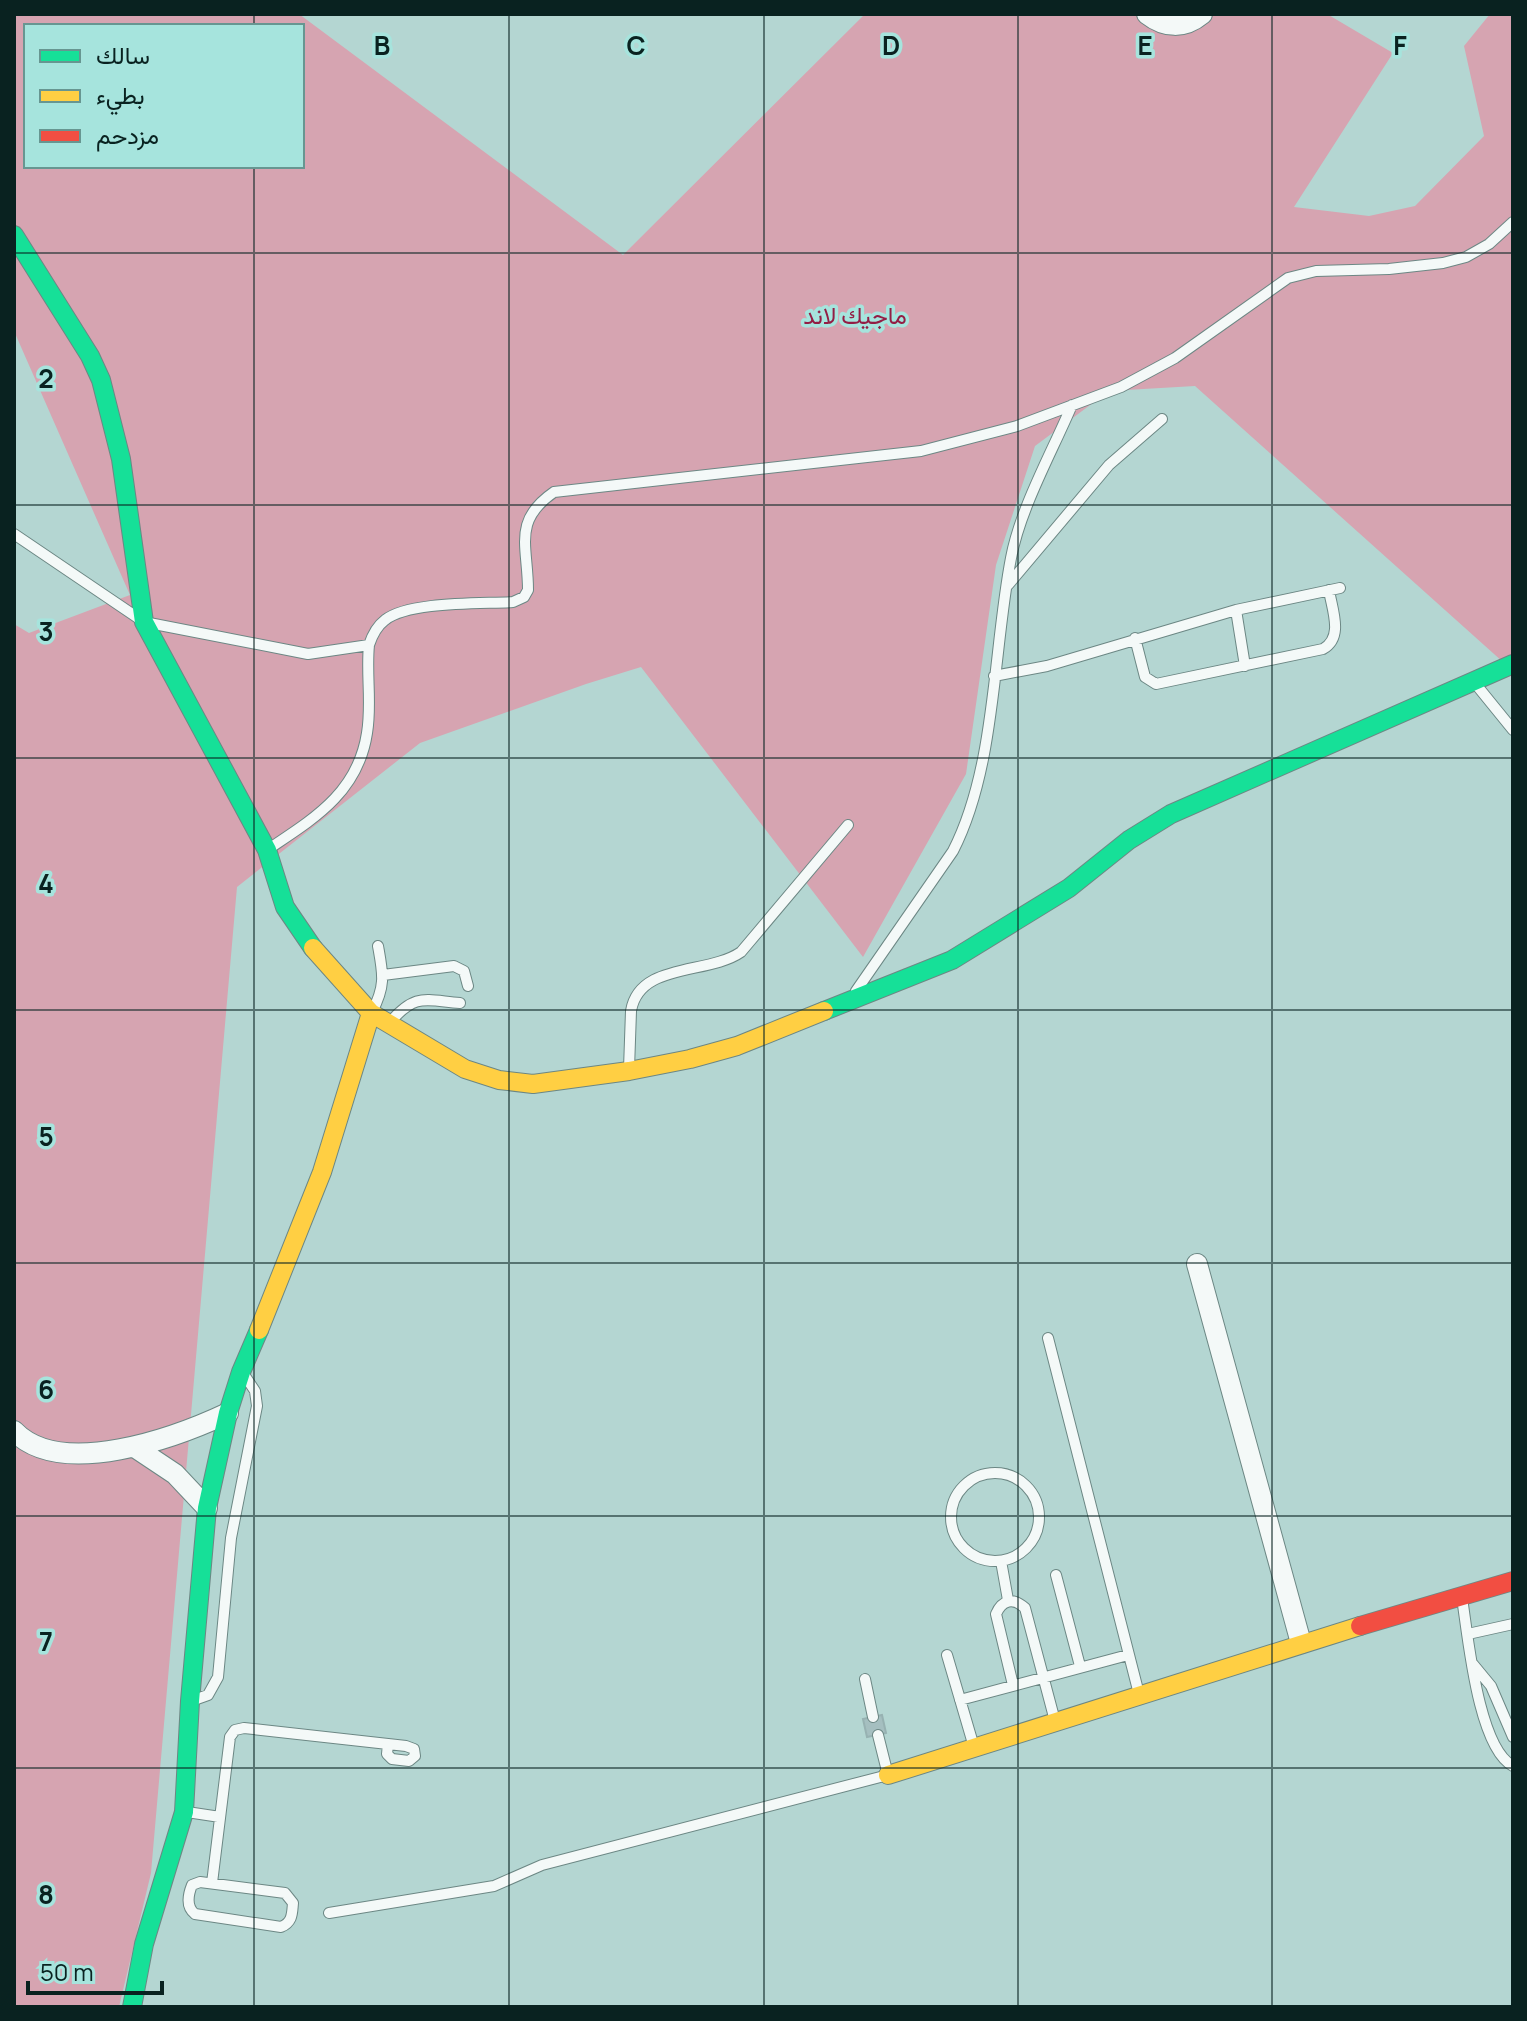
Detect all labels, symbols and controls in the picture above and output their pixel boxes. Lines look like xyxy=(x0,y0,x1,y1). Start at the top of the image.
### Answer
legend xyxy=(24,24,304,168)
text: B xyxy=(374,27,390,63)
text: C xyxy=(626,27,646,63)
text: D xyxy=(882,27,900,63)
text: E xyxy=(1137,27,1153,63)
text: F xyxy=(1393,27,1407,63)
text: سالك xyxy=(96,38,150,71)
text: بطيء xyxy=(96,78,145,115)
text: مزدحم xyxy=(96,118,159,152)
park label: ماجيك لاند xyxy=(803,298,907,331)
text: 2 xyxy=(38,360,54,396)
text: 3 xyxy=(38,613,54,649)
text: 4 xyxy=(38,865,54,901)
text: 5 xyxy=(38,1118,54,1154)
text: 6 xyxy=(38,1371,54,1407)
text: 7 xyxy=(39,1623,53,1659)
text: 8 xyxy=(38,1876,54,1912)
scale bar xyxy=(28,1945,162,1995)
text: 50 m xyxy=(40,1955,94,1988)

